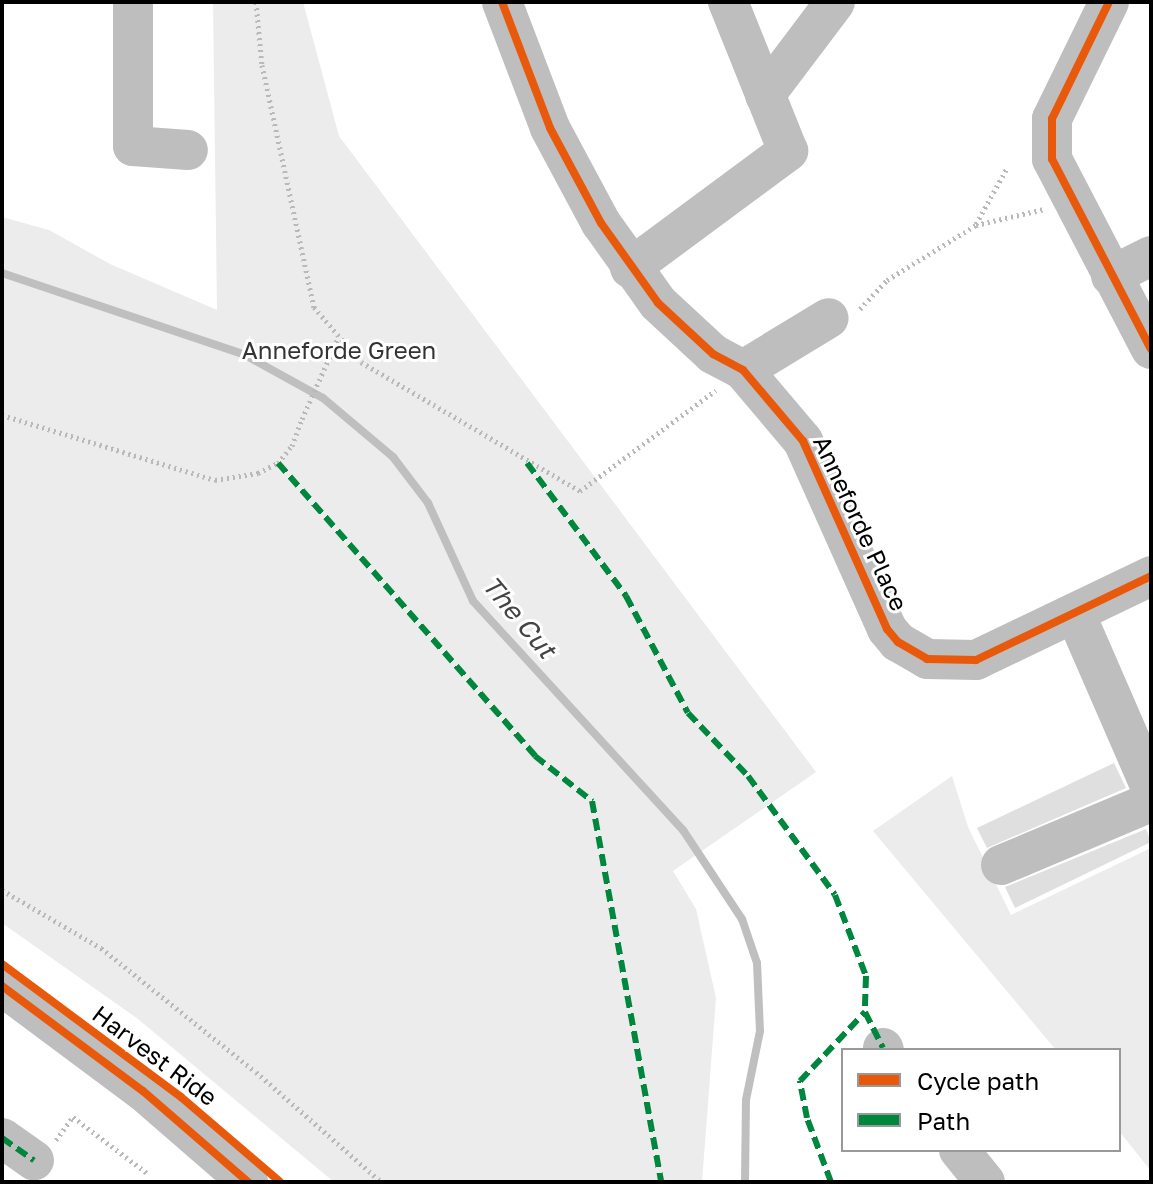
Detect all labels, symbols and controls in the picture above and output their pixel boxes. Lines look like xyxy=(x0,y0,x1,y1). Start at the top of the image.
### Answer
park label: Anneforde Green xyxy=(242,336,436,364)
street label: Anneforde Place xyxy=(808,431,914,615)
water label: The Cut xyxy=(476,570,562,664)
street label: Harvest Ride xyxy=(87,999,223,1111)
legend xyxy=(841,1048,1121,1152)
text: Cycle path xyxy=(917,1066,1039,1095)
text: Path xyxy=(917,1106,970,1135)

